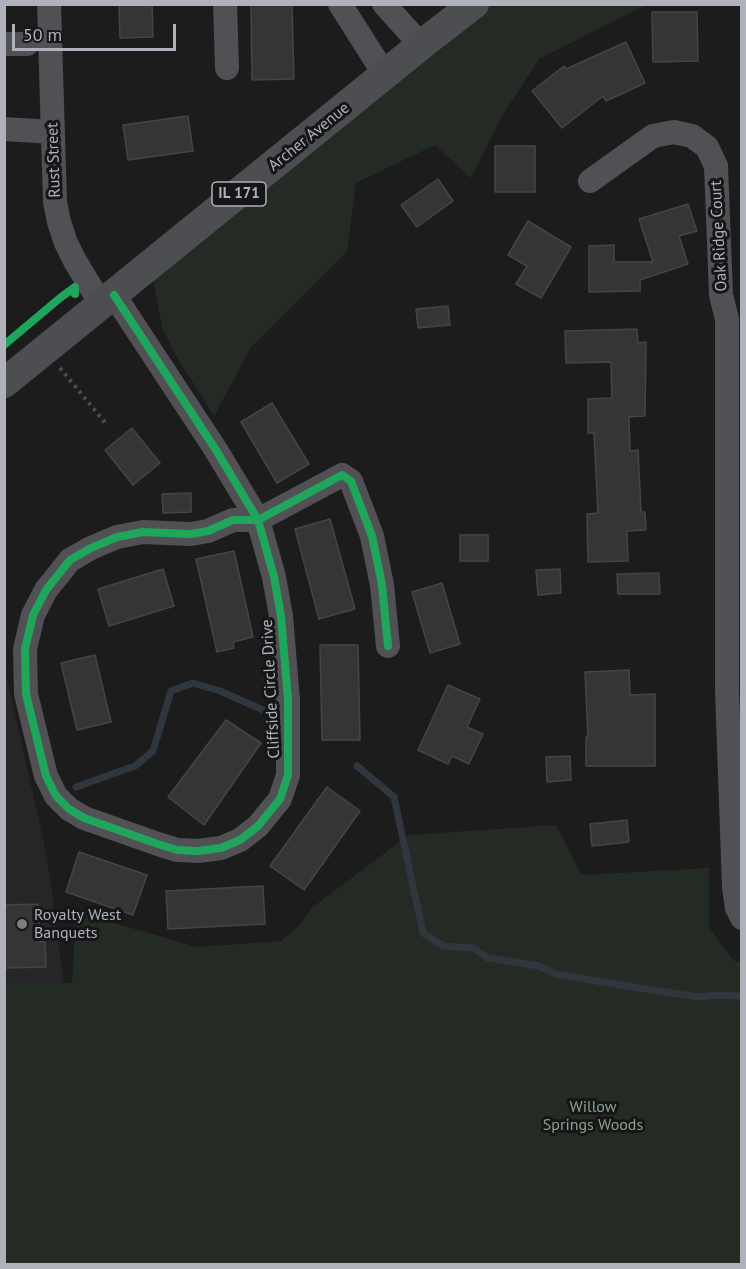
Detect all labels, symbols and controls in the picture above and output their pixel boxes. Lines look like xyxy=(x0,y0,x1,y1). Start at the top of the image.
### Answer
scale bar xyxy=(15,12,178,50)
text: 50 m xyxy=(23,23,62,46)
street label: Archer Avenue xyxy=(265,99,353,175)
street label: Rust Street xyxy=(43,122,65,198)
street label: Oak Ridge Court xyxy=(706,180,732,292)
road number: IL 171 xyxy=(212,182,266,206)
street label: Cliffside Circle Drive xyxy=(258,619,284,759)
place label: Royalty West Banquets xyxy=(34,905,121,943)
marker: Royalty West Banquets xyxy=(15,917,29,931)
park label: Willow Springs Woods xyxy=(543,1097,643,1135)

